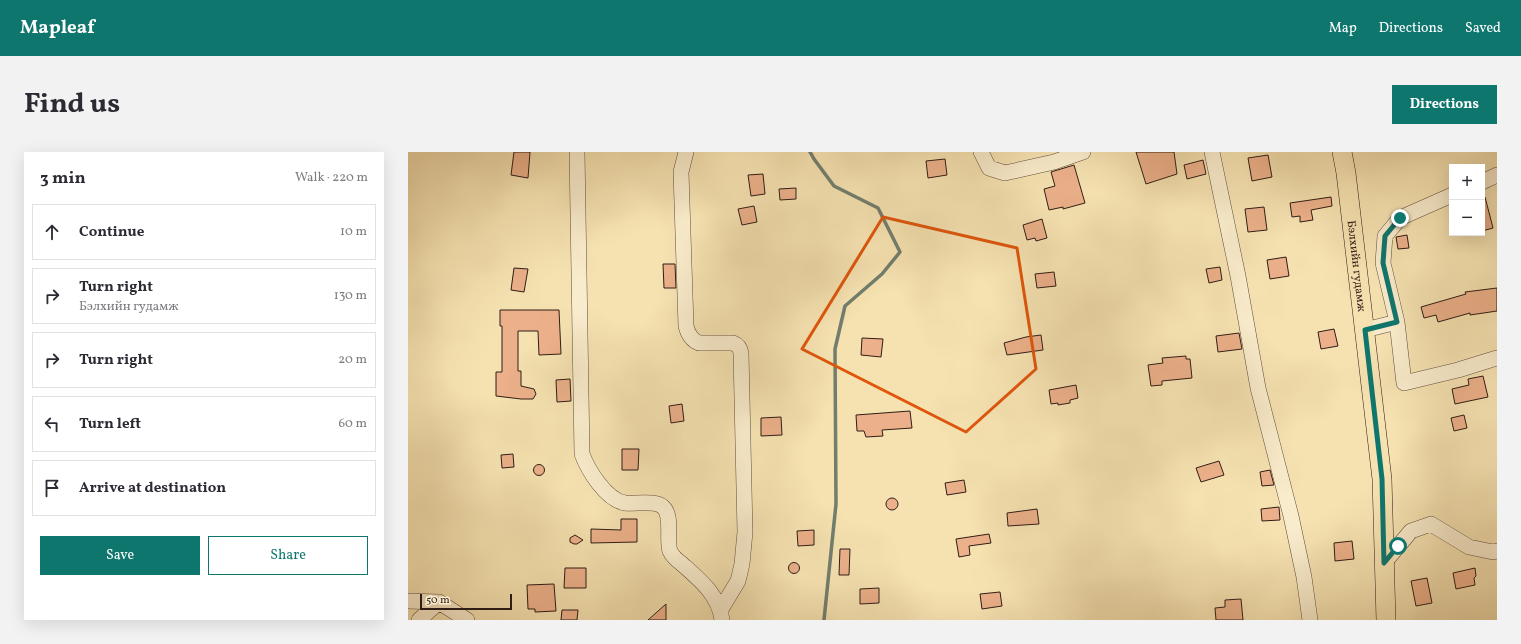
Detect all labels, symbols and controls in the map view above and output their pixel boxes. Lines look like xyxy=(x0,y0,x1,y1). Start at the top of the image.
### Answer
text: Mapleaf xyxy=(20,15,95,41)
text: Map xyxy=(1329,19,1357,38)
text: Directions xyxy=(1379,19,1443,38)
text: Saved xyxy=(1465,19,1501,38)
text: Find us xyxy=(24,85,120,124)
button: Directions xyxy=(1392,85,1497,124)
map controls xyxy=(1449,164,1485,236)
button: + xyxy=(1449,164,1485,200)
text: 3 min xyxy=(40,167,86,190)
text: Walk · 220 m xyxy=(295,169,368,187)
button: − xyxy=(1449,200,1485,236)
route end xyxy=(1391,209,1409,227)
street label: Бэлхийн гудамж xyxy=(1343,219,1369,313)
icon: ahead xyxy=(41,221,63,243)
text: Continue xyxy=(79,222,144,243)
text: 10 m xyxy=(340,223,367,241)
text: Turn right xyxy=(79,277,153,298)
icon: right xyxy=(41,285,63,307)
text: 130 m xyxy=(334,287,367,305)
text: Бэлхийн гудамж xyxy=(79,298,179,316)
icon: right xyxy=(41,349,63,371)
text: Turn right xyxy=(79,350,153,371)
text: 20 m xyxy=(338,351,367,369)
icon: left xyxy=(41,413,63,435)
text: Turn left xyxy=(79,414,141,435)
text: 60 m xyxy=(339,415,367,433)
icon: arrive xyxy=(41,477,63,499)
text: Arrive at destination xyxy=(79,478,226,499)
button: Save xyxy=(40,536,200,575)
button: Share xyxy=(208,536,368,575)
route start xyxy=(1389,537,1407,555)
scale bar xyxy=(420,592,512,611)
text: 50 m xyxy=(426,593,450,608)

